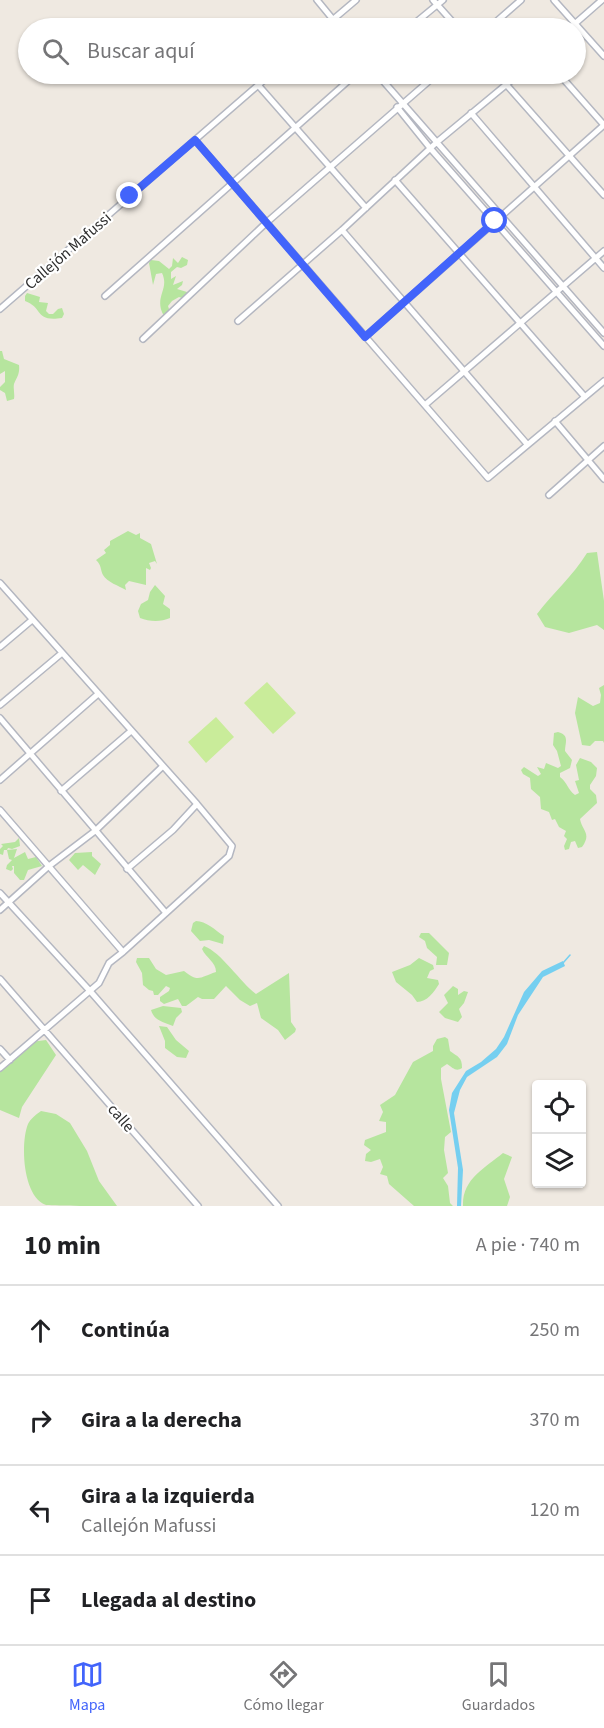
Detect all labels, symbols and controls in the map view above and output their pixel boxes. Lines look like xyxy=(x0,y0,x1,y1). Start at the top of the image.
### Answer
search box xyxy=(18,18,586,84)
icon: search xyxy=(39,35,72,68)
text: Buscar aquí xyxy=(87,35,195,67)
route end xyxy=(116,182,142,208)
street label: Callejón Mafussi xyxy=(20,207,116,295)
route start xyxy=(481,207,507,233)
map controls xyxy=(532,1080,586,1188)
button: locate xyxy=(532,1080,586,1134)
street label: calle xyxy=(102,1099,140,1137)
button: layers xyxy=(532,1134,586,1188)
text: 10 min xyxy=(24,1227,101,1264)
text: A pie · 740 m xyxy=(476,1231,580,1259)
icon: ahead xyxy=(24,1314,57,1347)
text: Continúa xyxy=(81,1314,170,1346)
text: 250 m xyxy=(530,1316,580,1344)
icon: right xyxy=(24,1404,57,1437)
text: Gira a la derecha xyxy=(81,1404,242,1436)
text: 370 m xyxy=(530,1406,580,1434)
text: Gira a la izquierda xyxy=(81,1480,255,1512)
icon: left xyxy=(24,1494,57,1527)
text: 120 m xyxy=(530,1496,580,1524)
text: Callejón Mafussi xyxy=(81,1512,216,1540)
icon: arrive xyxy=(24,1584,57,1617)
text: Llegada al destino xyxy=(81,1584,256,1616)
tab: Mapa xyxy=(69,1658,105,1716)
tab: Cómo llegar xyxy=(243,1658,324,1716)
tab: Guardados xyxy=(462,1658,535,1716)

